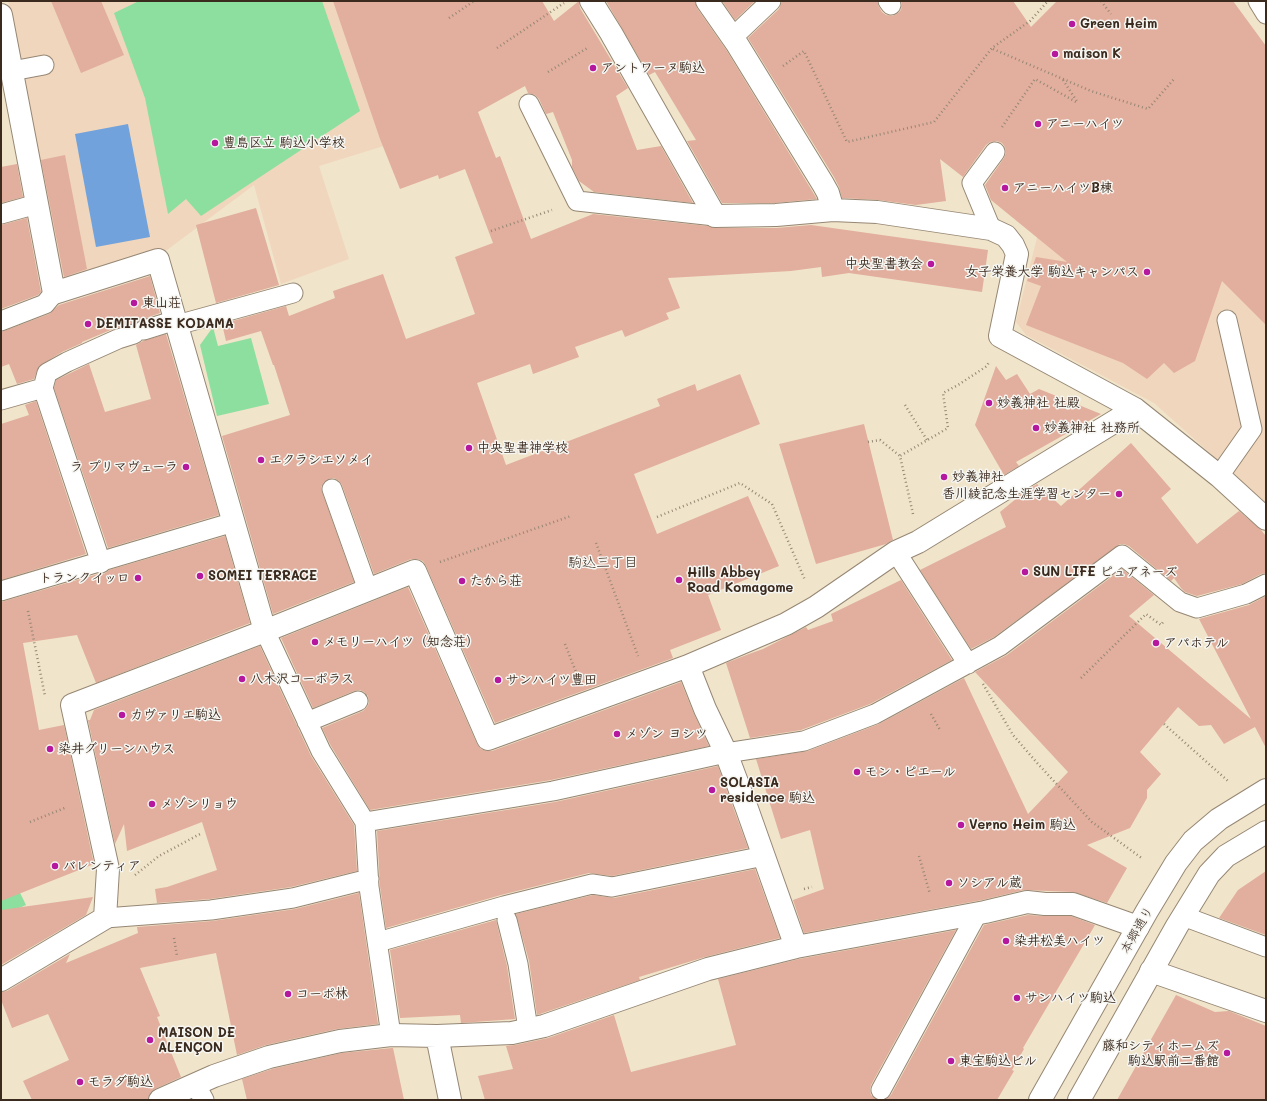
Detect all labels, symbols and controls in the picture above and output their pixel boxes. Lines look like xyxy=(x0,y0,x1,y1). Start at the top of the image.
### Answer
place label: Green Heim xyxy=(1080,16,1157,32)
marker: Green Heim xyxy=(1067,19,1077,29)
place label: maison K xyxy=(1063,46,1121,62)
marker: maison K xyxy=(1050,49,1060,59)
place label: アントワーヌ駒込 xyxy=(601,60,705,76)
marker: アントワーヌ駒込 xyxy=(588,63,598,73)
place label: アニーハイツ xyxy=(1046,116,1124,132)
marker: アニーハイツ xyxy=(1033,119,1043,129)
place label: 豊島区立 駒込小学校 xyxy=(223,135,345,151)
marker: 豊島区立 駒込小学校 xyxy=(210,138,220,148)
place label: アニーハイツB棟 xyxy=(1013,180,1113,196)
marker: アニーハイツB棟 xyxy=(1000,183,1010,193)
place label: 中央聖書教会 xyxy=(845,256,923,272)
marker: 中央聖書教会 xyxy=(926,259,936,269)
place label: 女子栄養大学 駒込キャンパス xyxy=(965,264,1139,280)
marker: 女子栄養大学 駒込キャンパス xyxy=(1142,267,1152,277)
place label: 東山荘 xyxy=(142,295,181,311)
marker: 東山荘 xyxy=(129,298,139,308)
place label: DEMITASSE KODAMA xyxy=(96,316,234,332)
marker: DEMITASSE KODAMA xyxy=(83,319,93,329)
place label: 妙義神社 社殿 xyxy=(997,395,1080,411)
marker: 妙義神社 社殿 xyxy=(984,398,994,408)
place label: 妙義神社 社務所 xyxy=(1044,420,1140,436)
marker: 妙義神社 社務所 xyxy=(1031,423,1041,433)
place label: 中央聖書神学校 xyxy=(477,440,568,456)
marker: 中央聖書神学校 xyxy=(464,443,474,453)
place label: エクラシエソメイ xyxy=(269,452,373,468)
marker: エクラシエソメイ xyxy=(256,455,266,465)
place label: ラ プリマヴェーラ xyxy=(70,459,178,475)
marker: ラ プリマヴェーラ xyxy=(181,462,191,472)
place label: 妙義神社 xyxy=(952,469,1004,485)
marker: 妙義神社 xyxy=(939,472,949,482)
place label: 香川綾記念生涯学習センター xyxy=(942,486,1111,502)
marker: 香川綾記念生涯学習センター xyxy=(1114,489,1124,499)
district label: 駒込三丁目 xyxy=(568,555,638,571)
place label: SUN LIFE ピュアネーズ xyxy=(1033,564,1178,580)
place label: Hills Abbey Road Komagome xyxy=(687,565,793,596)
marker: SUN LIFE ピュアネーズ xyxy=(1020,567,1030,577)
place label: SOMEI TERRACE xyxy=(208,568,317,584)
place label: トランクイッロ xyxy=(39,570,130,586)
marker: SOMEI TERRACE xyxy=(195,571,205,581)
marker: トランクイッロ xyxy=(133,573,143,583)
place label: たから荘 xyxy=(470,573,522,589)
marker: Hills Abbey Road Komagome xyxy=(674,575,684,585)
marker: たから荘 xyxy=(457,576,467,586)
place label: メモリーハイツ（知念荘） xyxy=(323,634,479,650)
place label: アパホテル xyxy=(1164,635,1229,651)
marker: メモリーハイツ（知念荘） xyxy=(310,637,320,647)
marker: アパホテル xyxy=(1151,638,1161,648)
place label: 八木沢コーポラス xyxy=(250,671,354,687)
place label: サンハイツ豊田 xyxy=(506,672,597,688)
marker: 八木沢コーポラス xyxy=(237,674,247,684)
marker: サンハイツ豊田 xyxy=(493,675,503,685)
place label: カヴァリエ駒込 xyxy=(130,707,221,723)
marker: カヴァリエ駒込 xyxy=(117,710,127,720)
place label: メゾン ヨシツ xyxy=(625,726,708,742)
marker: メゾン ヨシツ xyxy=(612,729,622,739)
place label: 染井グリーンハウス xyxy=(58,741,175,757)
marker: 染井グリーンハウス xyxy=(45,744,55,754)
place label: モン・ピエール xyxy=(865,764,956,780)
marker: モン・ピエール xyxy=(852,767,862,777)
place label: SOLASIA residence 駒込 xyxy=(720,775,815,806)
marker: SOLASIA residence 駒込 xyxy=(707,785,717,795)
place label: メゾンリョウ xyxy=(160,796,238,812)
marker: メゾンリョウ xyxy=(147,799,157,809)
place label: Verno Heim 駒込 xyxy=(969,817,1076,833)
marker: Verno Heim 駒込 xyxy=(956,820,966,830)
place label: バレンティア xyxy=(63,858,141,874)
marker: バレンティア xyxy=(50,861,60,871)
place label: ソシアル蔵 xyxy=(957,875,1022,891)
marker: ソシアル蔵 xyxy=(944,878,954,888)
street label: 本郷通り xyxy=(1117,904,1157,956)
place label: 染井松美ハイツ xyxy=(1014,933,1105,949)
marker: 染井松美ハイツ xyxy=(1001,936,1011,946)
place label: コーポ林 xyxy=(296,986,348,1002)
marker: コーポ林 xyxy=(283,989,293,999)
place label: サンハイツ駒込 xyxy=(1025,990,1116,1006)
marker: サンハイツ駒込 xyxy=(1012,993,1022,1003)
place label: MAISON DE ALENÇON xyxy=(158,1025,235,1056)
marker: MAISON DE ALENÇON xyxy=(145,1035,155,1045)
place label: 藤和シティホームズ 駒込駅前二番館 xyxy=(1102,1038,1219,1069)
marker: 藤和シティホームズ 駒込駅前二番館 xyxy=(1222,1048,1232,1058)
place label: 東宝駒込ビル xyxy=(959,1053,1037,1069)
marker: 東宝駒込ビル xyxy=(946,1056,956,1066)
place label: モラダ駒込 xyxy=(88,1074,153,1090)
marker: モラダ駒込 xyxy=(75,1077,85,1087)

